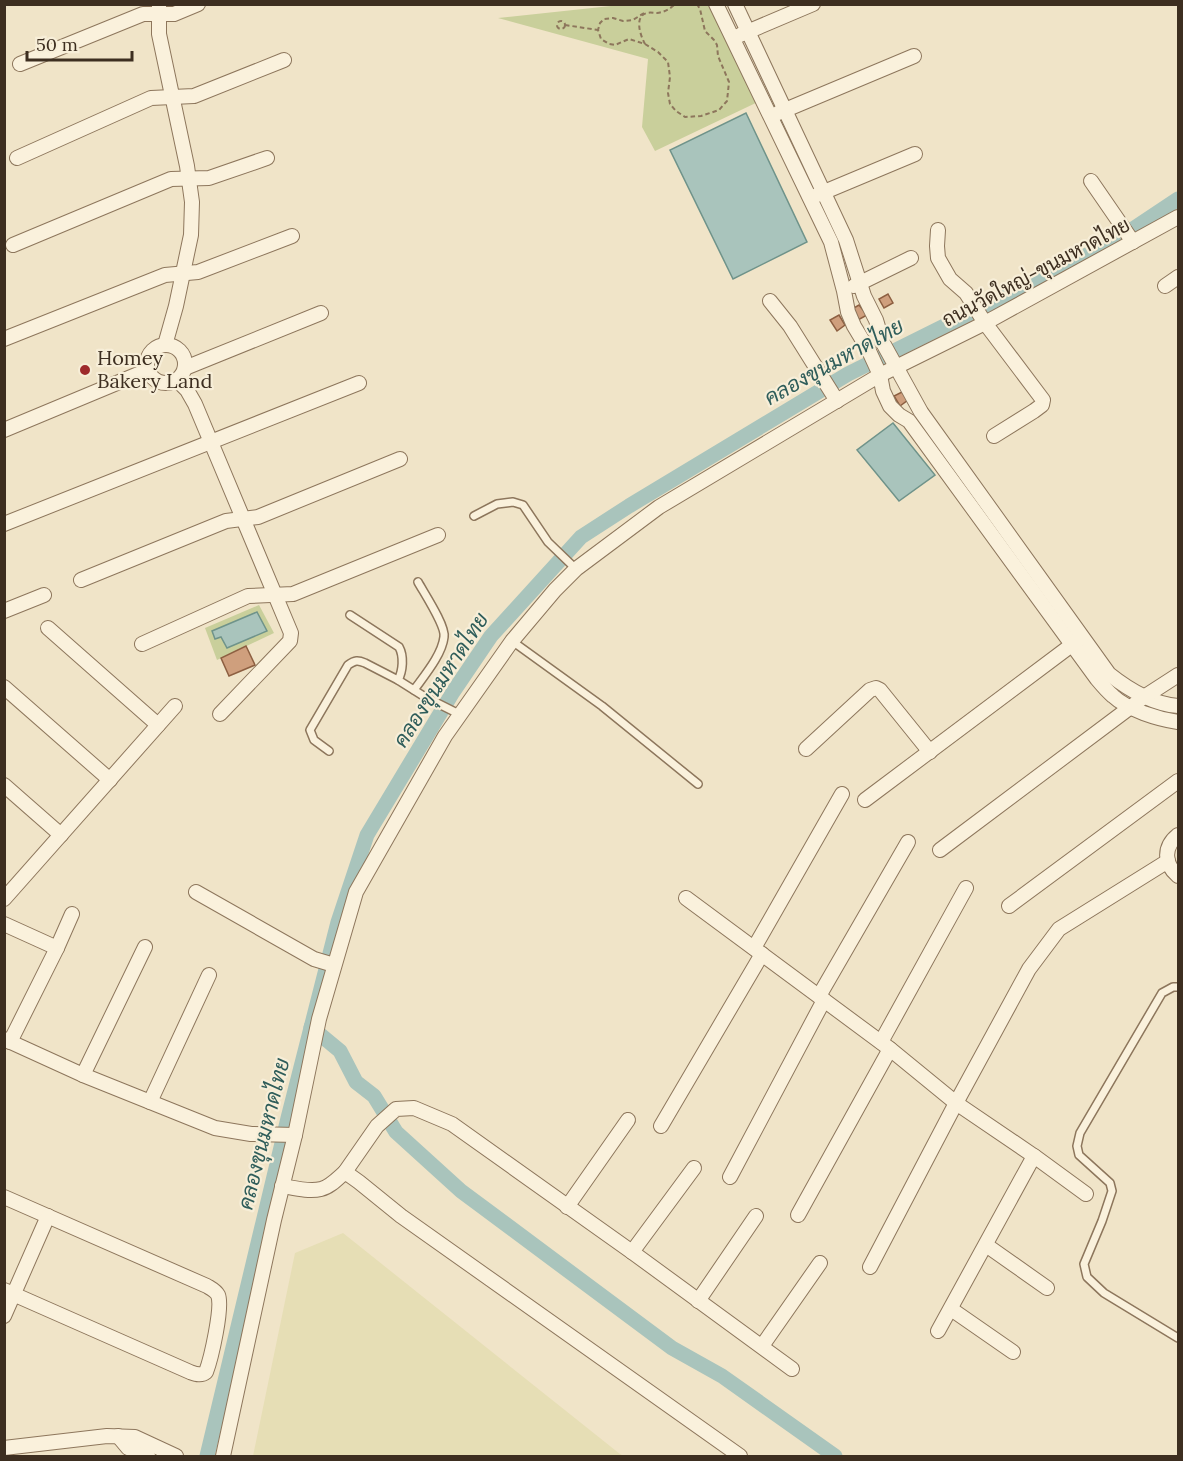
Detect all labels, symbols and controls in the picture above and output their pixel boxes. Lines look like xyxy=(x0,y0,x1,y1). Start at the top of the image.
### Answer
scale bar xyxy=(27,24,132,62)
text: 50 m xyxy=(36,33,78,56)
street label: ถนนวัดใหญ่-ขุนมหาดไทย xyxy=(937,211,1135,334)
water label: คลองขุนมหาดไทย xyxy=(759,312,909,412)
place label: Homey Bakery Land xyxy=(97,345,212,393)
marker: Homey Bakery Land xyxy=(78,363,92,377)
water label: คลองขุนมหาดไทย xyxy=(387,607,495,753)
water label: คลองขุนมหาดไทย xyxy=(232,1055,296,1213)

